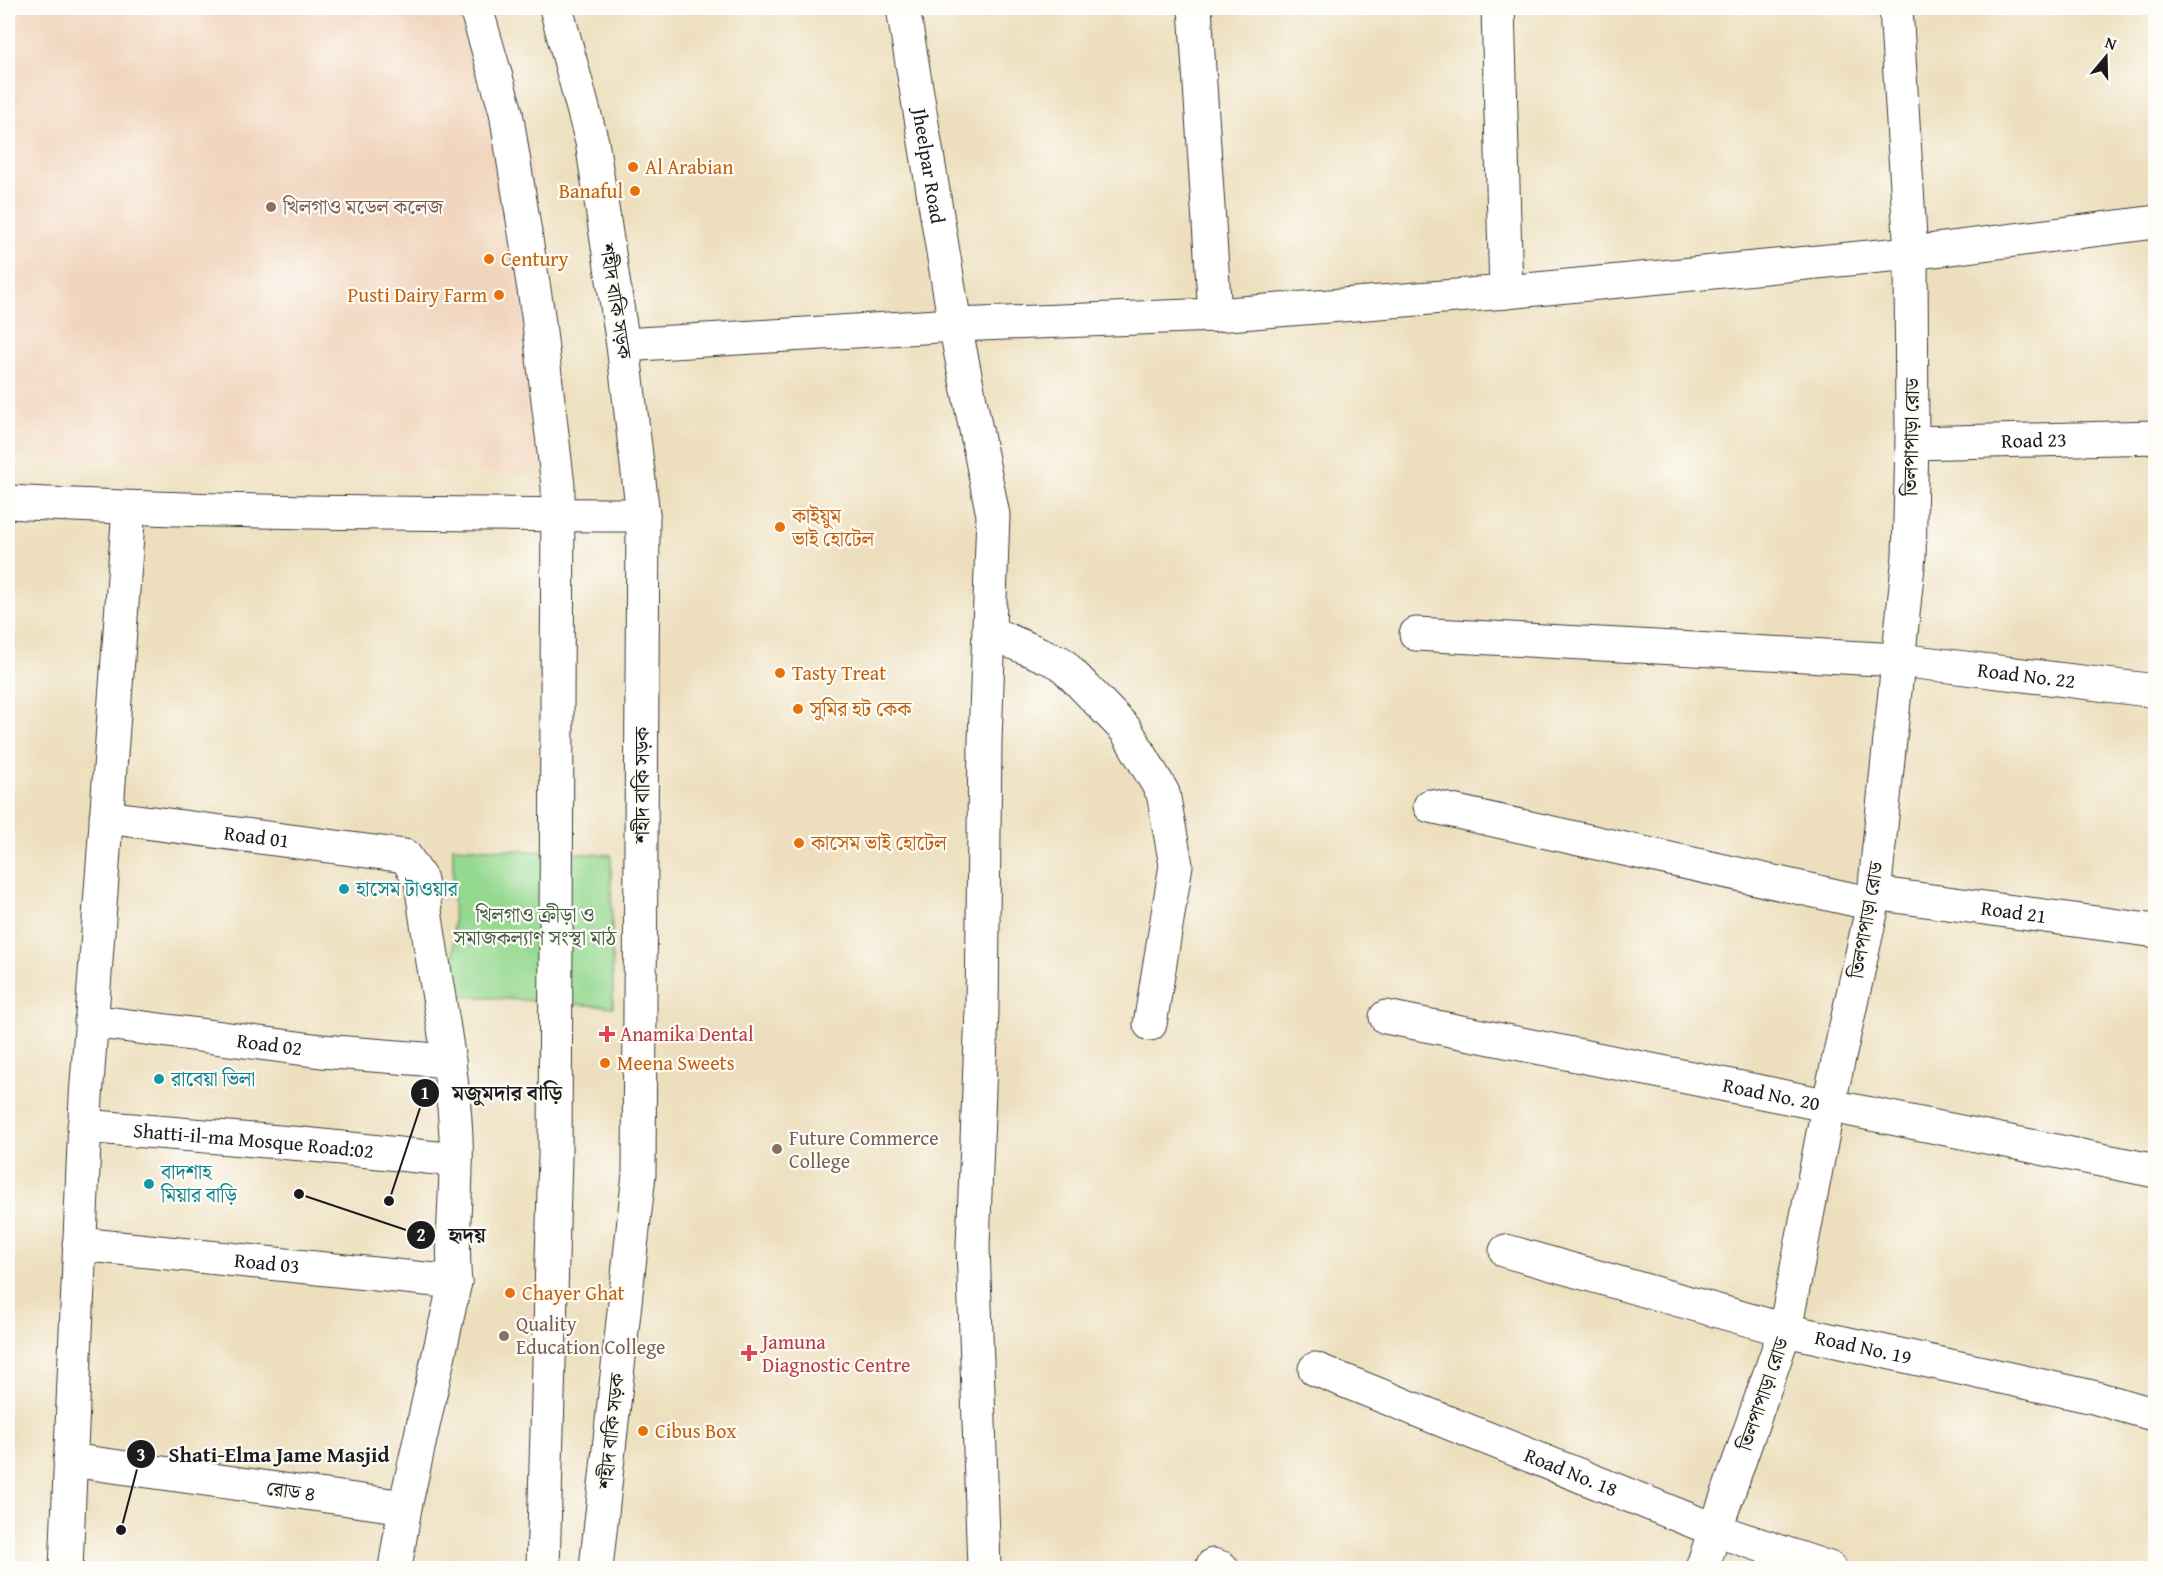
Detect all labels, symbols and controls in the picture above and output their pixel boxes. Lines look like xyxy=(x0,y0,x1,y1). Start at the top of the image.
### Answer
north arrow xyxy=(2076,27,2136,87)
text: N xyxy=(2102,30,2120,56)
street label: Jheelpar Road xyxy=(905,103,953,226)
place label: Al Arabian xyxy=(645,152,733,181)
marker: Al Arabian xyxy=(626,160,640,174)
place label: Banaful xyxy=(559,176,623,205)
marker: Banaful xyxy=(628,184,642,198)
place label: খিলগাও মডেল কলেজ xyxy=(282,192,444,221)
marker: খিলগাও মডেল কলেজ xyxy=(264,200,278,214)
street label: শহীদ বাকি সড়ক xyxy=(593,240,640,362)
place label: Century xyxy=(501,244,569,273)
marker: Century xyxy=(482,252,496,266)
place label: Pusti Dairy Farm xyxy=(348,280,488,309)
marker: Pusti Dairy Farm xyxy=(492,288,506,302)
street label: তিলপাপাড়া রোড xyxy=(1895,377,1926,497)
street label: Road 23 xyxy=(2001,424,2067,455)
place label: কাইয়ুম ভাই হোটেল xyxy=(791,501,875,553)
marker: কাইয়ুম ভাই হোটেল xyxy=(773,520,787,534)
street label: Road No. 22 xyxy=(1976,655,2077,695)
place label: Tasty Treat xyxy=(792,658,886,687)
marker: Tasty Treat xyxy=(773,666,787,680)
place label: সুমির হট কেক xyxy=(809,694,912,723)
marker: সুমির হট কেক xyxy=(791,702,805,716)
street label: শহীদ বাকি সড়ক xyxy=(627,726,656,844)
street label: Road 01 xyxy=(222,818,291,855)
place label: কাসেম ভাই হোটেল xyxy=(810,828,947,857)
marker: কাসেম ভাই হোটেল xyxy=(792,836,806,850)
street label: তিলপাপাড়া রোড xyxy=(1841,859,1890,981)
place label: হাসেম টাওয়ার xyxy=(355,874,459,903)
marker: হাসেম টাওয়ার xyxy=(337,882,351,896)
street label: Road 21 xyxy=(1979,893,2048,930)
park label: খিলগাও ক্রীড়া ও সমাজকল্যাণ সংস্থা মাঠ xyxy=(453,900,617,952)
place label: Anamika Dental xyxy=(620,1019,754,1048)
street label: Road 02 xyxy=(235,1025,304,1062)
marker: Anamika Dental xyxy=(598,1025,616,1043)
place label: Meena Sweets xyxy=(617,1048,735,1077)
marker: Meena Sweets xyxy=(598,1056,612,1070)
place label: রাবেয়া ভিলা xyxy=(170,1064,255,1093)
street label: Road No. 20 xyxy=(1721,1070,1822,1117)
marker: রাবেয়া ভিলা xyxy=(152,1072,166,1086)
callout: মজুমদার বাড়ি xyxy=(410,1073,574,1112)
text: মজুমদার বাড়ি xyxy=(451,1077,564,1108)
text: 1 xyxy=(420,1079,430,1106)
street label: Shatti-il-ma Mosque Road:02 xyxy=(132,1115,375,1165)
place label: Future Commerce College xyxy=(789,1123,939,1175)
marker: Future Commerce College xyxy=(770,1142,784,1156)
place label: বাদশাহ মিয়ার বাড়ি xyxy=(160,1157,238,1209)
marker: বাদশাহ মিয়ার বাড়ি xyxy=(142,1177,156,1191)
callout: হৃদয় xyxy=(406,1215,497,1254)
text: হৃদয় xyxy=(447,1219,487,1250)
text: 2 xyxy=(416,1221,426,1248)
street label: Road 03 xyxy=(233,1245,301,1280)
place label: Chayer Ghat xyxy=(522,1278,625,1307)
marker: Chayer Ghat xyxy=(503,1286,517,1300)
place label: Quality Education College xyxy=(516,1309,665,1361)
street label: Road No. 19 xyxy=(1812,1322,1914,1371)
place label: Jamuna Diagnostic Centre xyxy=(759,1327,910,1379)
marker: Quality Education College xyxy=(497,1329,511,1343)
street label: তিলপাপাড়া রোড xyxy=(1729,1333,1796,1455)
marker: Jamuna Diagnostic Centre xyxy=(740,1344,758,1362)
street label: শহীদ বাকি সড়ক xyxy=(590,1371,631,1491)
place label: Cibus Box xyxy=(655,1416,737,1445)
marker: Cibus Box xyxy=(636,1424,650,1438)
callout: Shati-Elma Jame Masjid xyxy=(126,1435,401,1474)
text: Shati-Elma Jame Masjid xyxy=(169,1439,389,1470)
street label: Road No. 18 xyxy=(1520,1440,1622,1503)
text: 3 xyxy=(136,1441,146,1468)
street label: রোড ৪ xyxy=(264,1473,318,1508)

